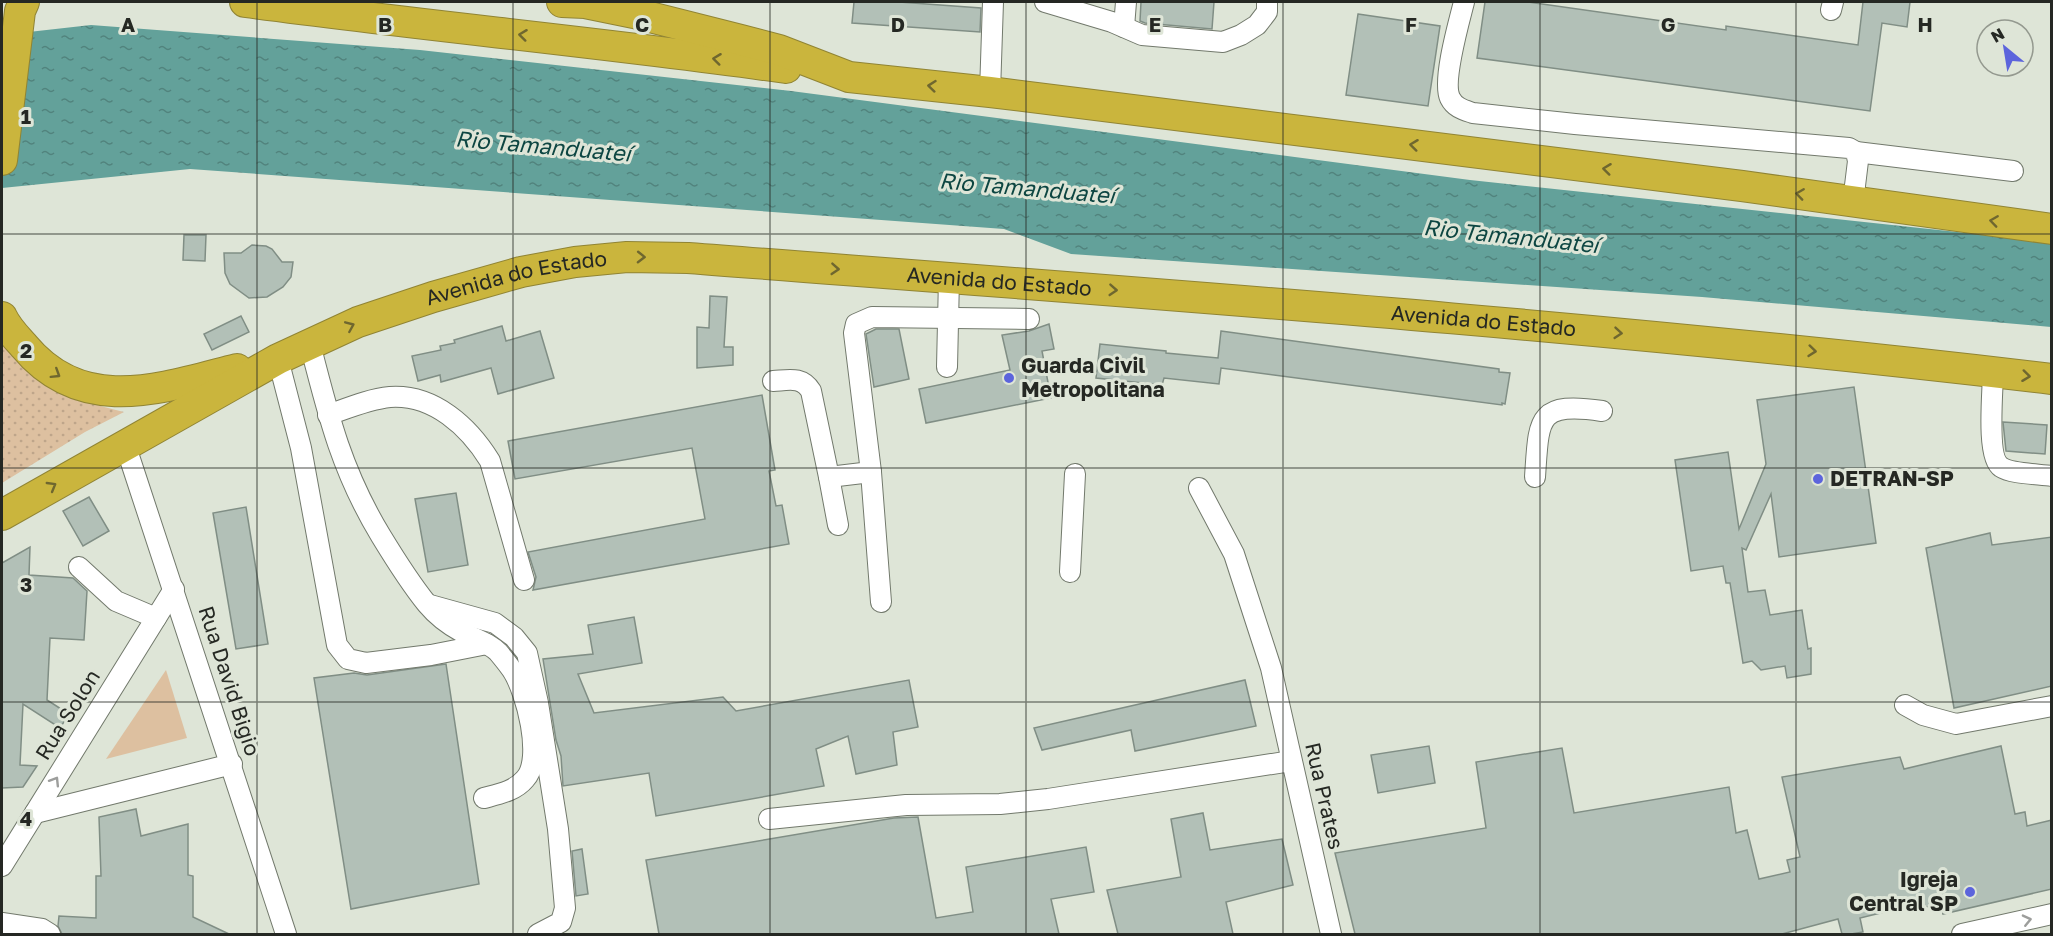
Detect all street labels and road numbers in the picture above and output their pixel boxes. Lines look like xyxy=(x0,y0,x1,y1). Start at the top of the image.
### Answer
street label: Avenida do Estado xyxy=(422,245,608,311)
street label: Avenida do Estado xyxy=(906,261,1093,301)
street label: Avenida do Estado xyxy=(1390,299,1577,341)
street label: Rua David Bigio xyxy=(193,602,266,759)
street label: Rua Solon xyxy=(29,664,105,765)
street label: Rua Prates xyxy=(1300,740,1350,852)

